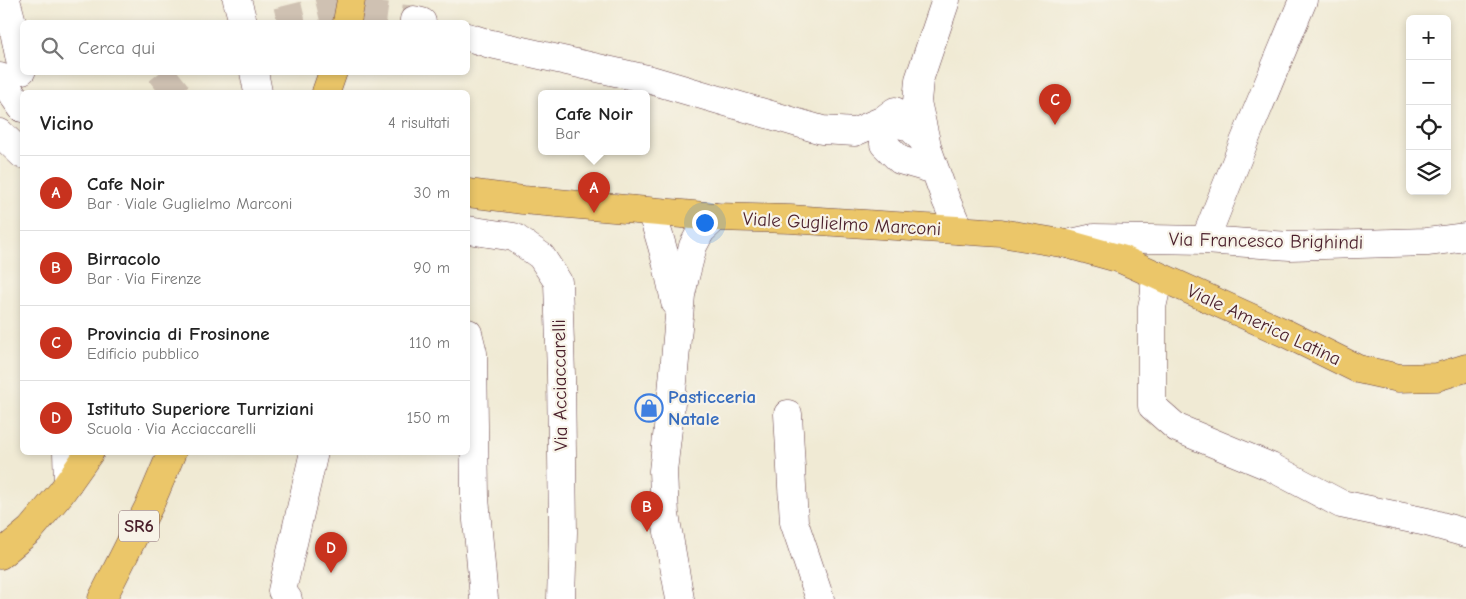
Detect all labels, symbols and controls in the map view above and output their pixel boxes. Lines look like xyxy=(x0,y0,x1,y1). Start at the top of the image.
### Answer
map controls xyxy=(1406,15,1451,195)
button: + xyxy=(1406,15,1451,60)
search box xyxy=(20,20,470,75)
icon: search xyxy=(38,34,66,62)
text: Cerca qui xyxy=(78,37,155,59)
button: − xyxy=(1406,60,1451,105)
pin: C xyxy=(1039,84,1071,125)
popup xyxy=(538,90,650,155)
text: Cafe Noir xyxy=(555,103,633,125)
button: locate xyxy=(1406,105,1451,150)
text: Vicino xyxy=(40,111,94,135)
text: 4 risultati xyxy=(388,114,450,132)
text: Bar xyxy=(555,125,580,143)
button: layers xyxy=(1406,150,1451,195)
pin: A xyxy=(578,172,610,213)
text: Cafe Noir xyxy=(87,173,164,195)
text: A xyxy=(52,184,60,202)
text: 30 m xyxy=(414,184,450,202)
text: Bar · Viale Guglielmo Marconi xyxy=(87,195,292,213)
street label: Viale Guglielmo Marconi xyxy=(742,208,942,240)
your location xyxy=(692,210,718,236)
street label: Via Francesco Brighindi xyxy=(1169,228,1363,254)
text: Birracolo xyxy=(87,248,161,270)
text: B xyxy=(51,259,61,277)
text: 90 m xyxy=(413,259,450,277)
text: Bar · Via Firenze xyxy=(87,270,201,288)
street label: Viale America Latina xyxy=(1184,280,1344,370)
street label: Via Acciaccarelli xyxy=(548,319,572,451)
text: Provincia di Frosinone xyxy=(87,323,270,345)
text: C xyxy=(51,334,61,352)
text: 110 m xyxy=(409,334,450,352)
text: Edificio pubblico xyxy=(87,345,199,363)
place label: Pasticceria Natale xyxy=(668,386,756,430)
shop icon: Pasticceria Natale xyxy=(634,393,664,423)
text: Istituto Superiore Turriziani xyxy=(87,398,314,420)
text: D xyxy=(51,409,61,427)
text: 150 m xyxy=(407,409,450,427)
text: Scuola · Via Acciaccarelli xyxy=(87,420,256,438)
pin: B xyxy=(631,491,663,532)
road number: SR6 xyxy=(119,511,159,542)
pin: D xyxy=(315,532,347,573)

